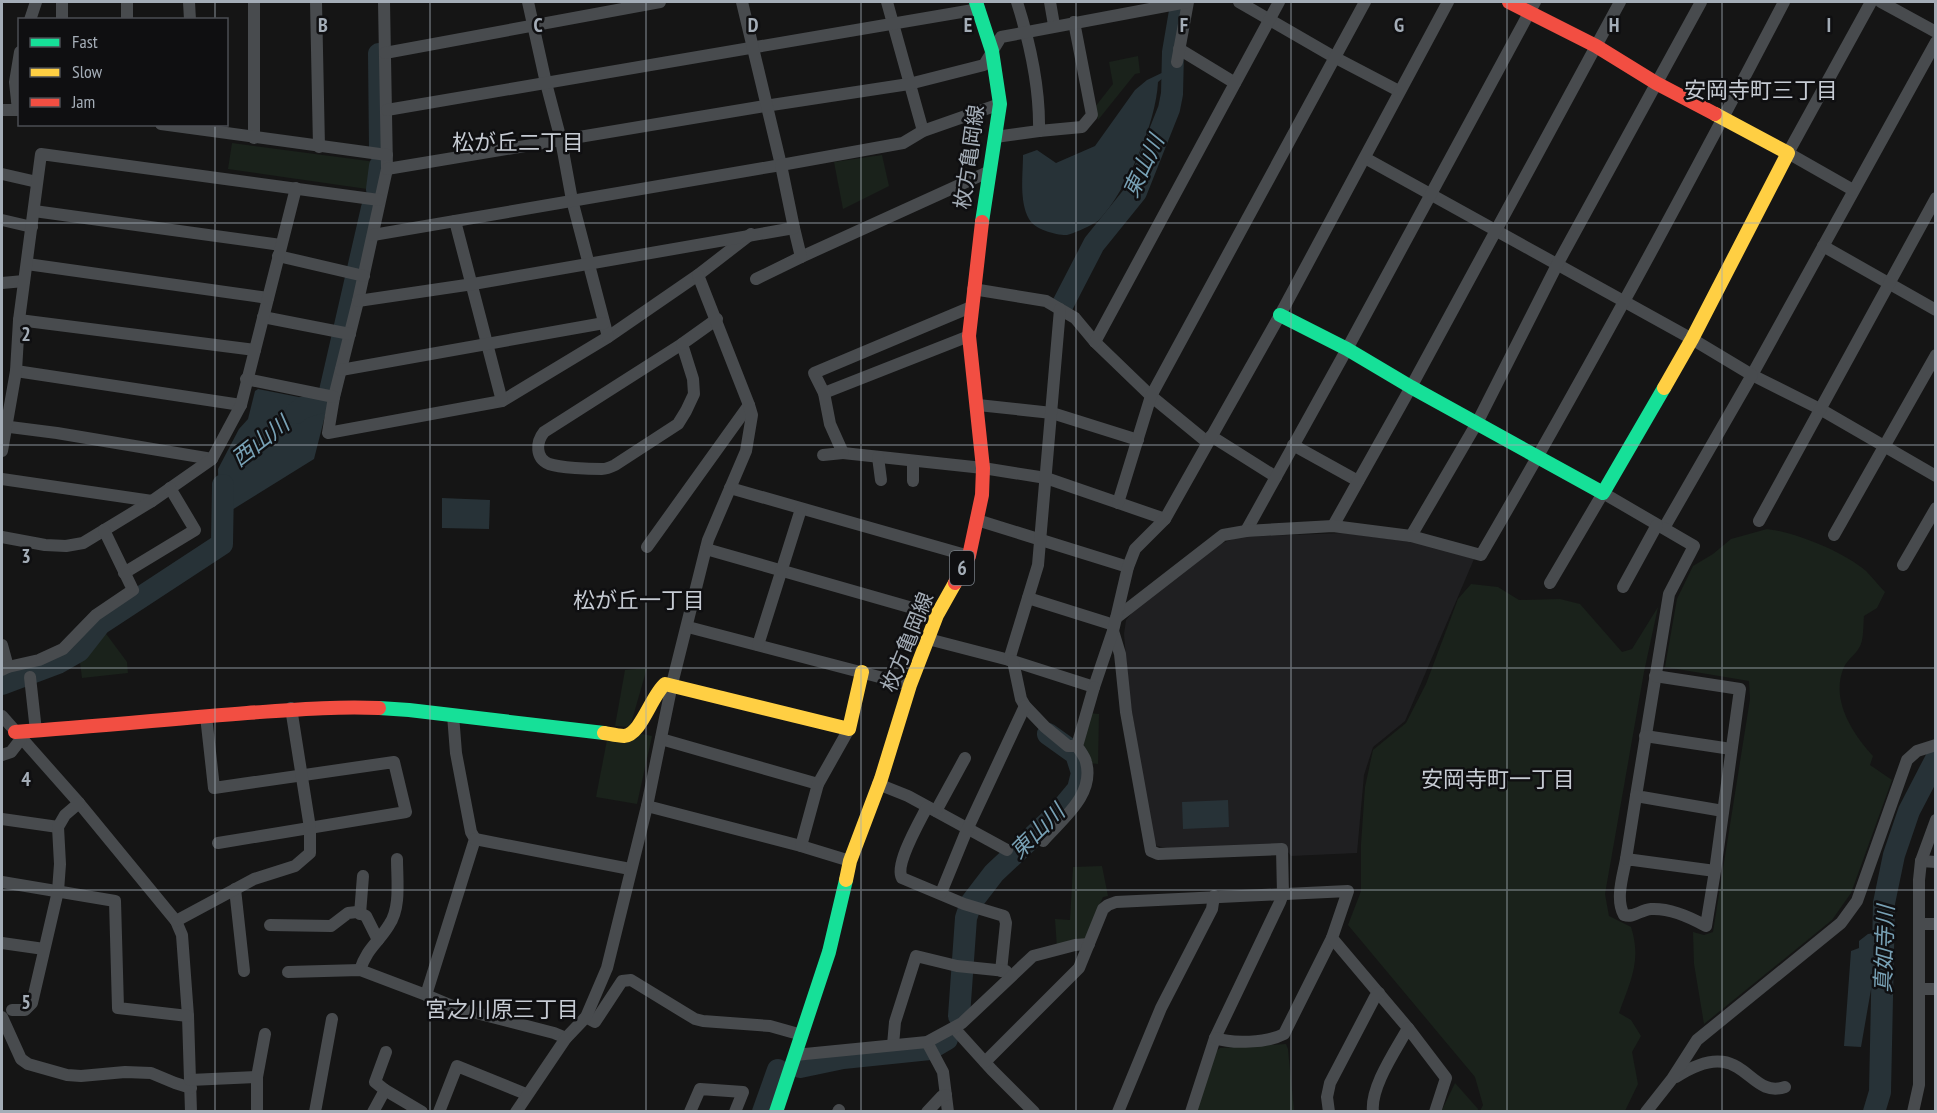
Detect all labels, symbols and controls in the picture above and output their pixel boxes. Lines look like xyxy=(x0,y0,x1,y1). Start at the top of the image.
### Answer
text: B xyxy=(318,12,328,38)
text: C xyxy=(533,12,543,38)
text: D xyxy=(748,12,759,38)
text: E xyxy=(964,12,972,38)
text: F xyxy=(1180,12,1188,38)
text: G xyxy=(1394,12,1404,38)
text: H xyxy=(1609,12,1619,38)
text: I xyxy=(1827,12,1831,38)
legend xyxy=(18,18,228,126)
text: Fast xyxy=(72,30,98,53)
text: Slow xyxy=(72,60,103,83)
district label: 安岡寺町三丁目 xyxy=(1684,76,1838,104)
text: Jam xyxy=(71,90,95,113)
street label: 枚方亀岡線 xyxy=(948,103,990,211)
district label: 松が丘二丁目 xyxy=(452,128,584,156)
water label: 東山川 xyxy=(1116,128,1170,202)
text: 2 xyxy=(21,321,31,347)
water label: 西山川 xyxy=(225,408,296,472)
text: 3 xyxy=(21,543,31,569)
road number: 6 xyxy=(950,551,974,585)
district label: 松が丘一丁目 xyxy=(573,586,705,614)
street label: 枚方亀岡線 xyxy=(875,588,939,696)
district label: 安岡寺町一丁目 xyxy=(1421,765,1575,793)
text: 4 xyxy=(21,766,31,792)
water label: 東山川 xyxy=(1004,796,1072,864)
water label: 真如寺川 xyxy=(1868,903,1900,993)
text: 5 xyxy=(21,989,31,1015)
district label: 宮之川原三丁目 xyxy=(425,995,579,1023)

